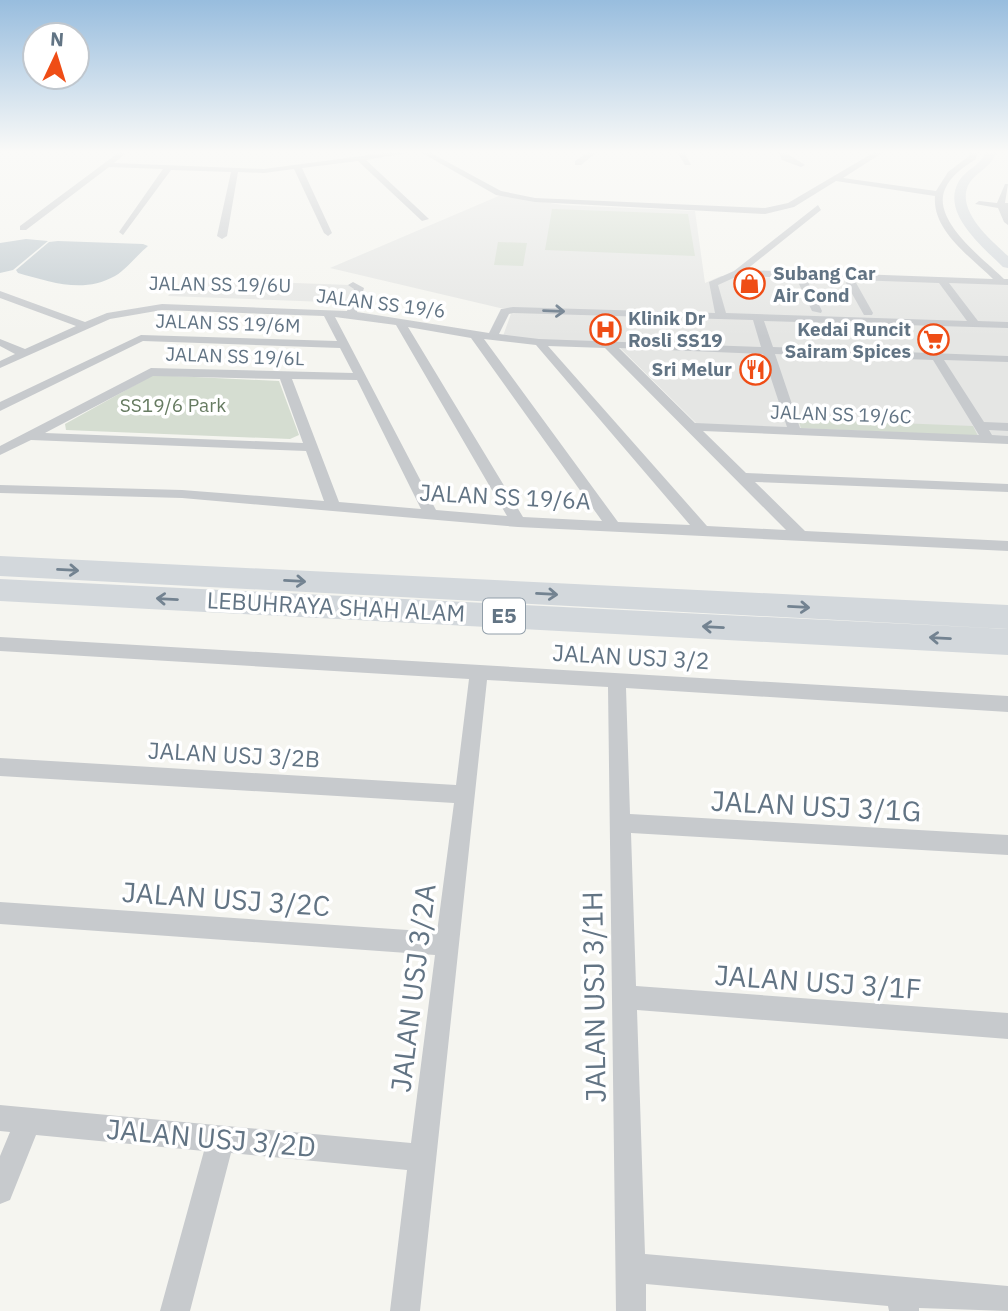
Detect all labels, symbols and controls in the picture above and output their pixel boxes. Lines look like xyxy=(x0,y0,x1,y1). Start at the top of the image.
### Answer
north arrow xyxy=(21,21,91,91)
text: N xyxy=(49,27,65,51)
place label: Subang Car Air Cond xyxy=(773,261,876,307)
shop icon: Subang Car Air Cond xyxy=(733,267,767,301)
street label: JALAN SS 19/6U xyxy=(149,271,291,297)
street label: JALAN SS 19/6 xyxy=(315,283,447,323)
one-way arrow xyxy=(542,304,565,318)
place label: Klinik Dr Rosli SS19 xyxy=(628,306,723,352)
street label: JALAN SS 19/6M xyxy=(155,308,301,338)
hospital icon: Klinik Dr Rosli SS19 xyxy=(588,312,622,346)
place label: Kedai Runcit Sairam Spices xyxy=(784,317,911,363)
supermarket icon: Kedai Runcit Sairam Spices xyxy=(917,323,951,357)
street label: JALAN SS 19/6L xyxy=(165,342,305,370)
restaurant icon: Sri Melur xyxy=(738,352,772,386)
place label: Sri Melur xyxy=(652,357,732,381)
park label: SS19/6 Park xyxy=(120,393,226,417)
street label: JALAN SS 19/6C xyxy=(770,400,912,428)
street label: JALAN SS 19/6A xyxy=(419,477,592,515)
one-way arrow xyxy=(56,563,79,576)
one-way arrow xyxy=(284,575,307,588)
street label: LEBUHRAYA SHAH ALAM xyxy=(206,584,466,628)
one-way arrow xyxy=(535,587,558,600)
one-way arrow xyxy=(156,592,179,605)
road number: E5 xyxy=(483,598,525,634)
one-way arrow xyxy=(787,600,810,613)
one-way arrow xyxy=(701,620,724,633)
one-way arrow xyxy=(929,632,952,645)
street label: JALAN USJ 3/2 xyxy=(552,637,710,675)
street label: JALAN USJ 3/2B xyxy=(147,735,321,773)
street label: JALAN USJ 3/1G xyxy=(710,782,922,829)
street label: JALAN USJ 3/2C xyxy=(121,873,331,924)
street label: JALAN USJ 3/2A xyxy=(381,882,444,1094)
street label: JALAN USJ 3/1H xyxy=(573,891,614,1103)
street label: JALAN USJ 3/1F xyxy=(713,956,923,1007)
street label: JALAN USJ 3/2D xyxy=(105,1110,317,1165)

